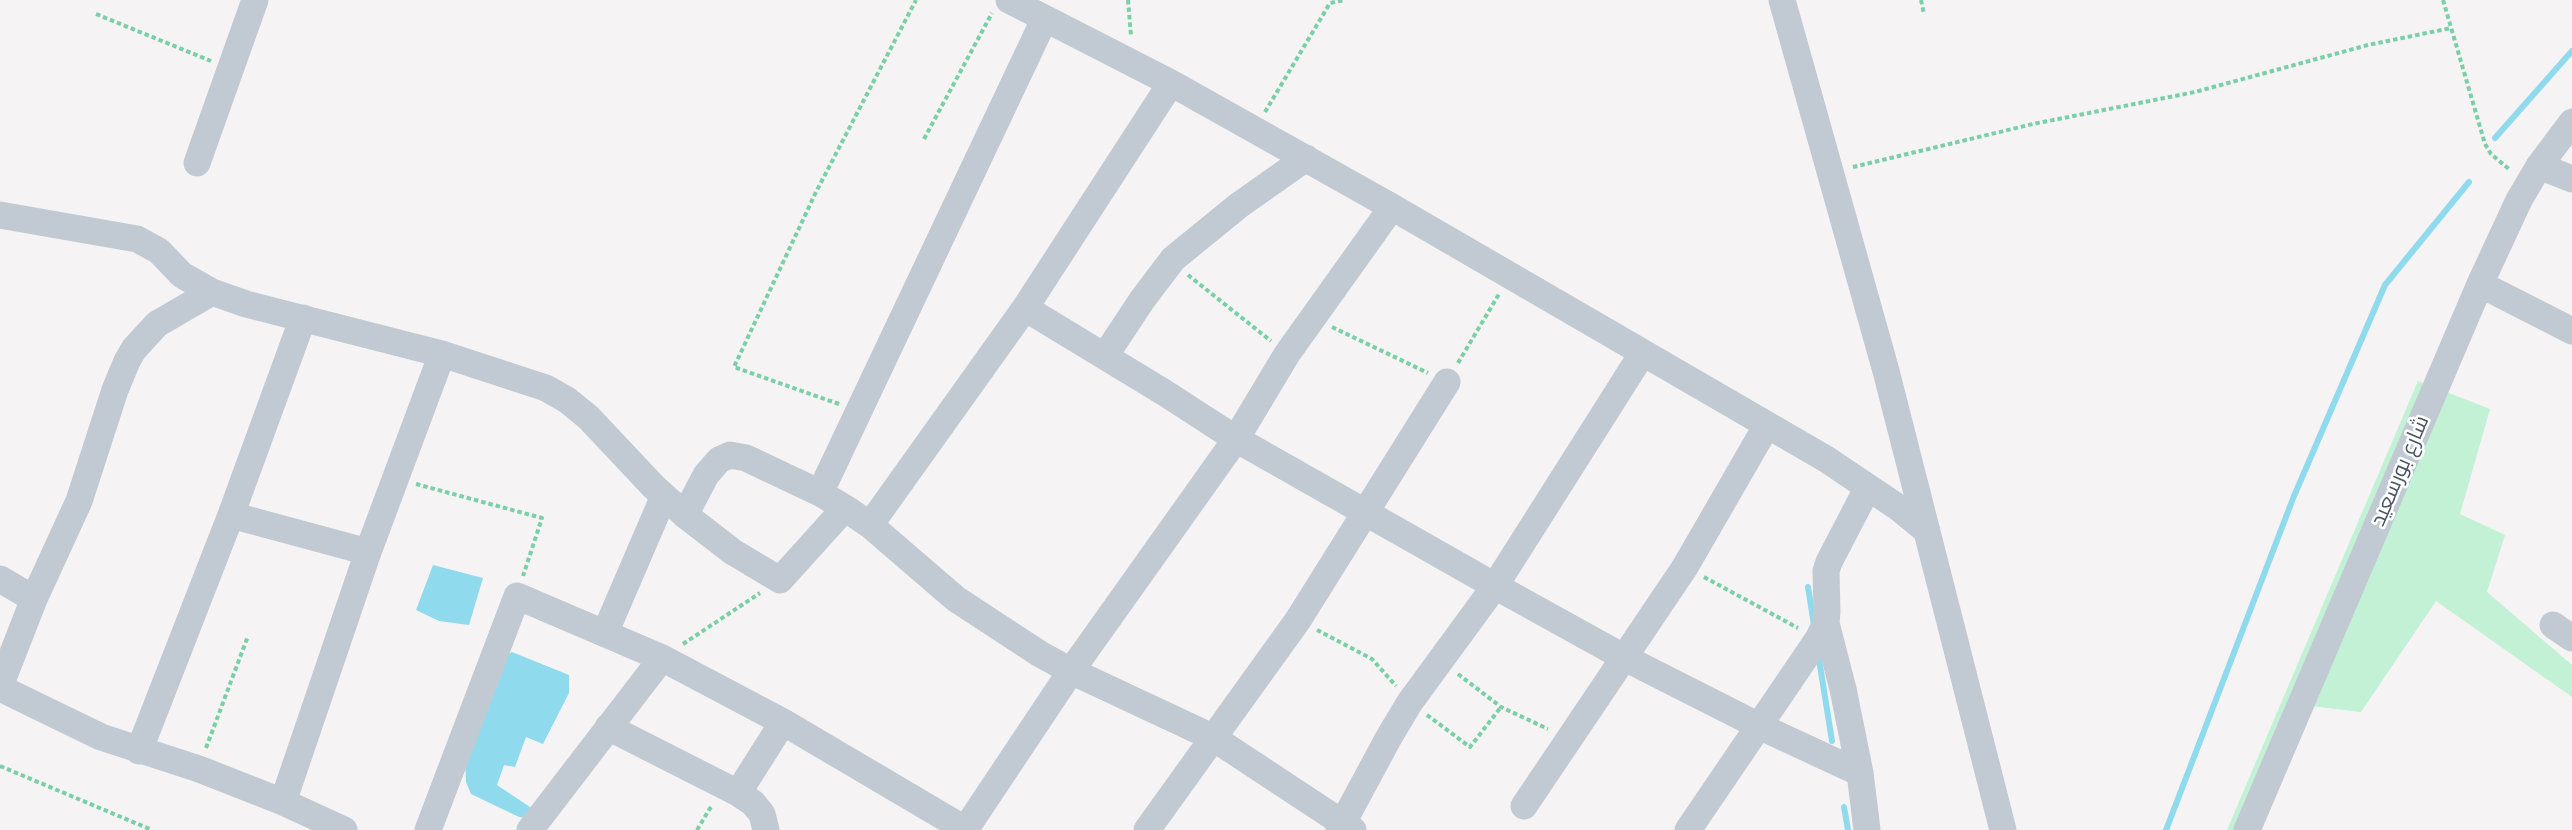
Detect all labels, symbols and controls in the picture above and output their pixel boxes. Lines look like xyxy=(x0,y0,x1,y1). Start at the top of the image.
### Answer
street label: شارع بورسعيد xyxy=(2365,412,2435,530)

